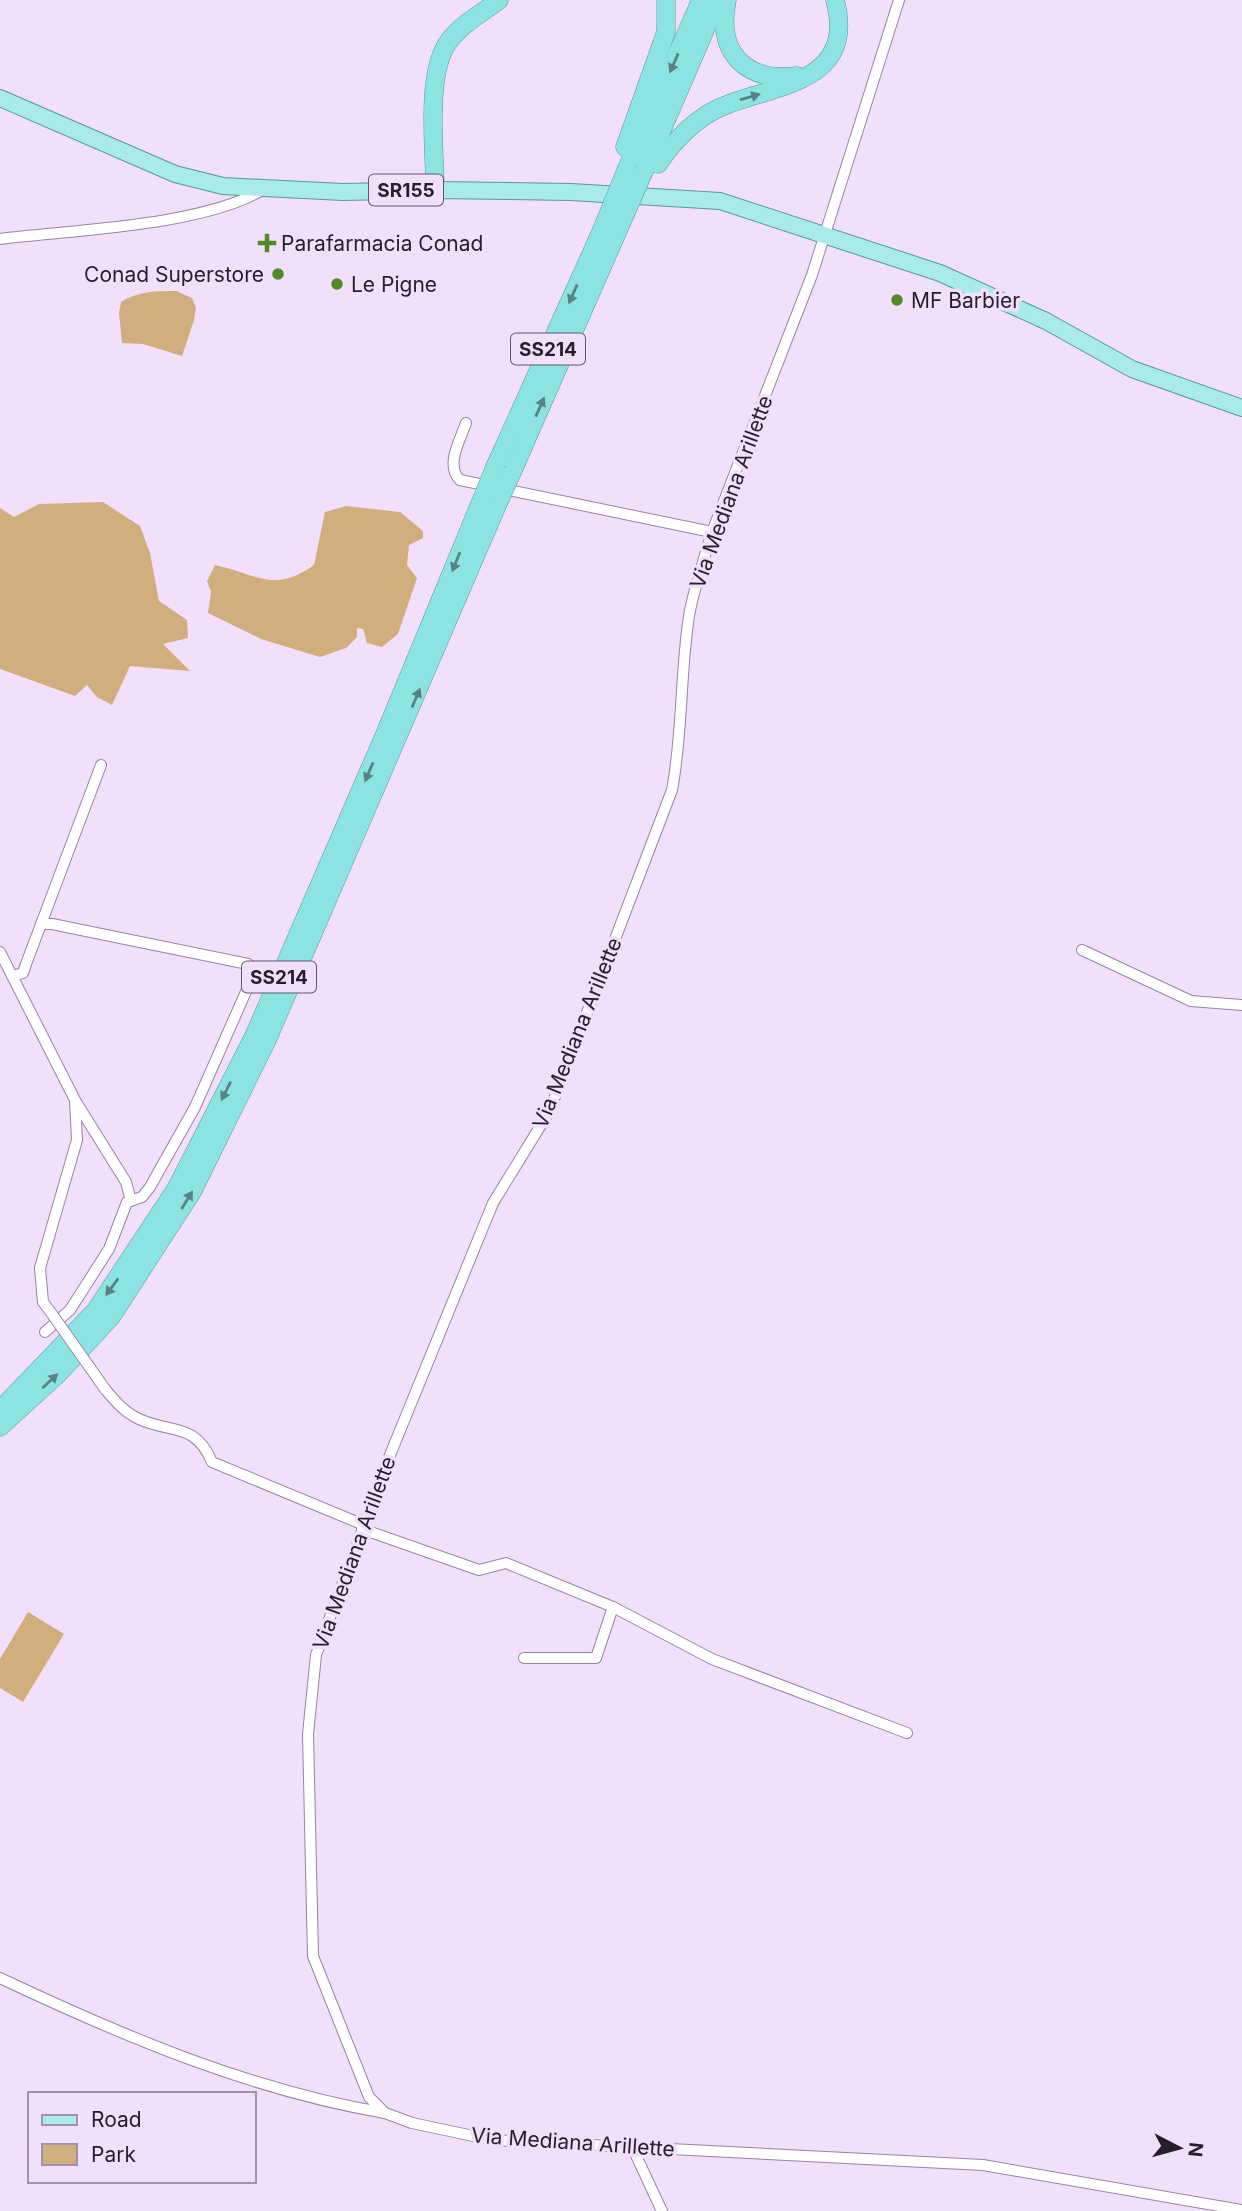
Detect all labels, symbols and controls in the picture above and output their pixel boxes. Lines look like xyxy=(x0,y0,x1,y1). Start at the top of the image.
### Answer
one-way arrow xyxy=(668,52,679,73)
one-way arrow xyxy=(740,91,761,101)
road number: SR155 xyxy=(369,174,443,206)
place label: Parafarmacia Conad xyxy=(281,231,483,256)
marker: Parafarmacia Conad xyxy=(259,235,275,251)
place label: Conad Superstore xyxy=(84,262,264,287)
marker: Conad Superstore xyxy=(270,266,286,282)
place label: Le Pigne xyxy=(351,272,437,297)
marker: Le Pigne xyxy=(329,276,345,292)
one-way arrow xyxy=(567,284,579,304)
place label: MF Barbier xyxy=(911,288,1020,313)
marker: MF Barbier xyxy=(889,292,905,308)
road number: SS214 xyxy=(511,334,585,364)
street label: Via Mediana Arillette xyxy=(684,392,778,592)
one-way arrow xyxy=(534,397,546,417)
one-way arrow xyxy=(451,551,462,572)
one-way arrow xyxy=(411,687,422,708)
one-way arrow xyxy=(363,761,374,782)
street label: Via Mediana Arillette xyxy=(527,934,627,1132)
road number: SS214 xyxy=(242,962,316,993)
one-way arrow xyxy=(220,1081,231,1101)
one-way arrow xyxy=(181,1190,193,1209)
one-way arrow xyxy=(105,1278,119,1297)
one-way arrow xyxy=(41,1373,58,1389)
street label: Via Mediana Arillette xyxy=(307,1453,401,1653)
legend xyxy=(28,2092,256,2183)
text: Road xyxy=(91,2107,142,2132)
north arrow xyxy=(1144,2113,1214,2183)
street label: Via Mediana Arillette xyxy=(470,2122,676,2162)
text: N xyxy=(1183,2141,1208,2158)
text: Park xyxy=(91,2142,136,2167)

